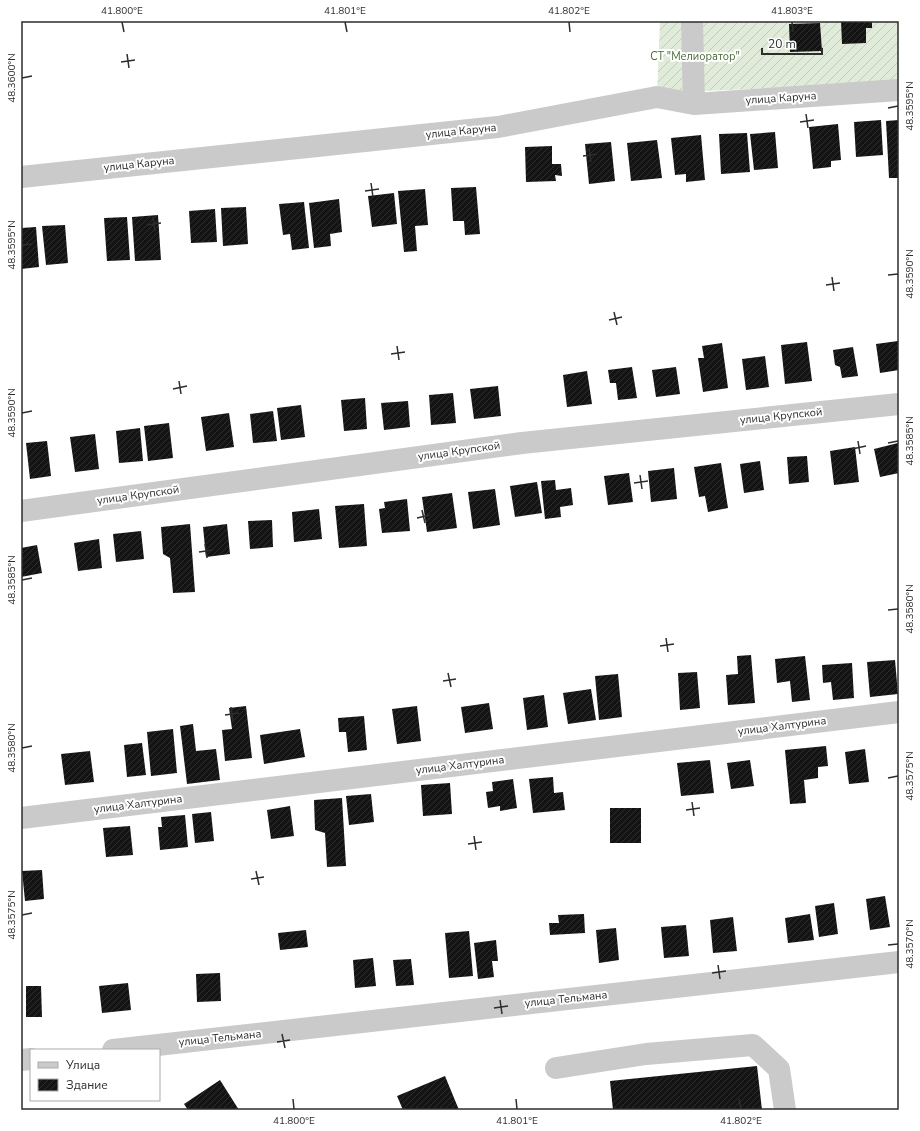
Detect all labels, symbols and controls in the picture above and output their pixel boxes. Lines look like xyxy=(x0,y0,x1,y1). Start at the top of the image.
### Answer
text: 41.800°E xyxy=(101,4,143,18)
text: 41.801°E xyxy=(324,4,366,18)
text: 41.802°E xyxy=(548,4,590,18)
text: 41.803°E xyxy=(771,4,813,18)
scale bar xyxy=(762,30,822,56)
text: 20 m xyxy=(768,36,796,52)
park label: СТ "Мелиоратор" xyxy=(650,49,740,64)
text: 48.3600°N xyxy=(5,53,19,103)
text: 48.3595°N xyxy=(903,81,917,131)
street label: улица Каруна xyxy=(745,88,817,108)
street label: улица Каруна xyxy=(425,120,497,142)
street label: улица Каруна xyxy=(103,153,175,175)
text: 48.3595°N xyxy=(5,220,19,270)
text: 48.3590°N xyxy=(903,249,917,299)
text: 48.3590°N xyxy=(5,388,19,438)
street label: улица Крупской xyxy=(739,404,823,428)
text: 48.3585°N xyxy=(903,416,917,466)
street label: улица Крупской xyxy=(417,438,501,464)
street label: улица Крупской xyxy=(96,482,180,508)
text: 48.3585°N xyxy=(5,555,19,605)
text: 48.3580°N xyxy=(903,584,917,634)
street label: улица Халтурина xyxy=(737,713,827,739)
text: 48.3580°N xyxy=(5,723,19,773)
text: 48.3575°N xyxy=(903,751,917,801)
street label: улица Халтурина xyxy=(415,752,505,778)
street label: улица Халтурина xyxy=(93,791,183,817)
text: 48.3575°N xyxy=(5,890,19,940)
text: 48.3570°N xyxy=(903,919,917,969)
street label: улица Тельмана xyxy=(524,987,608,1011)
street label: улица Тельмана xyxy=(178,1026,262,1050)
legend xyxy=(30,1049,160,1101)
text: Улица xyxy=(65,1057,100,1073)
text: Здание xyxy=(66,1077,108,1093)
text: 41.800°E xyxy=(273,1114,315,1128)
text: 41.801°E xyxy=(496,1114,538,1128)
text: 41.802°E xyxy=(720,1114,762,1128)

